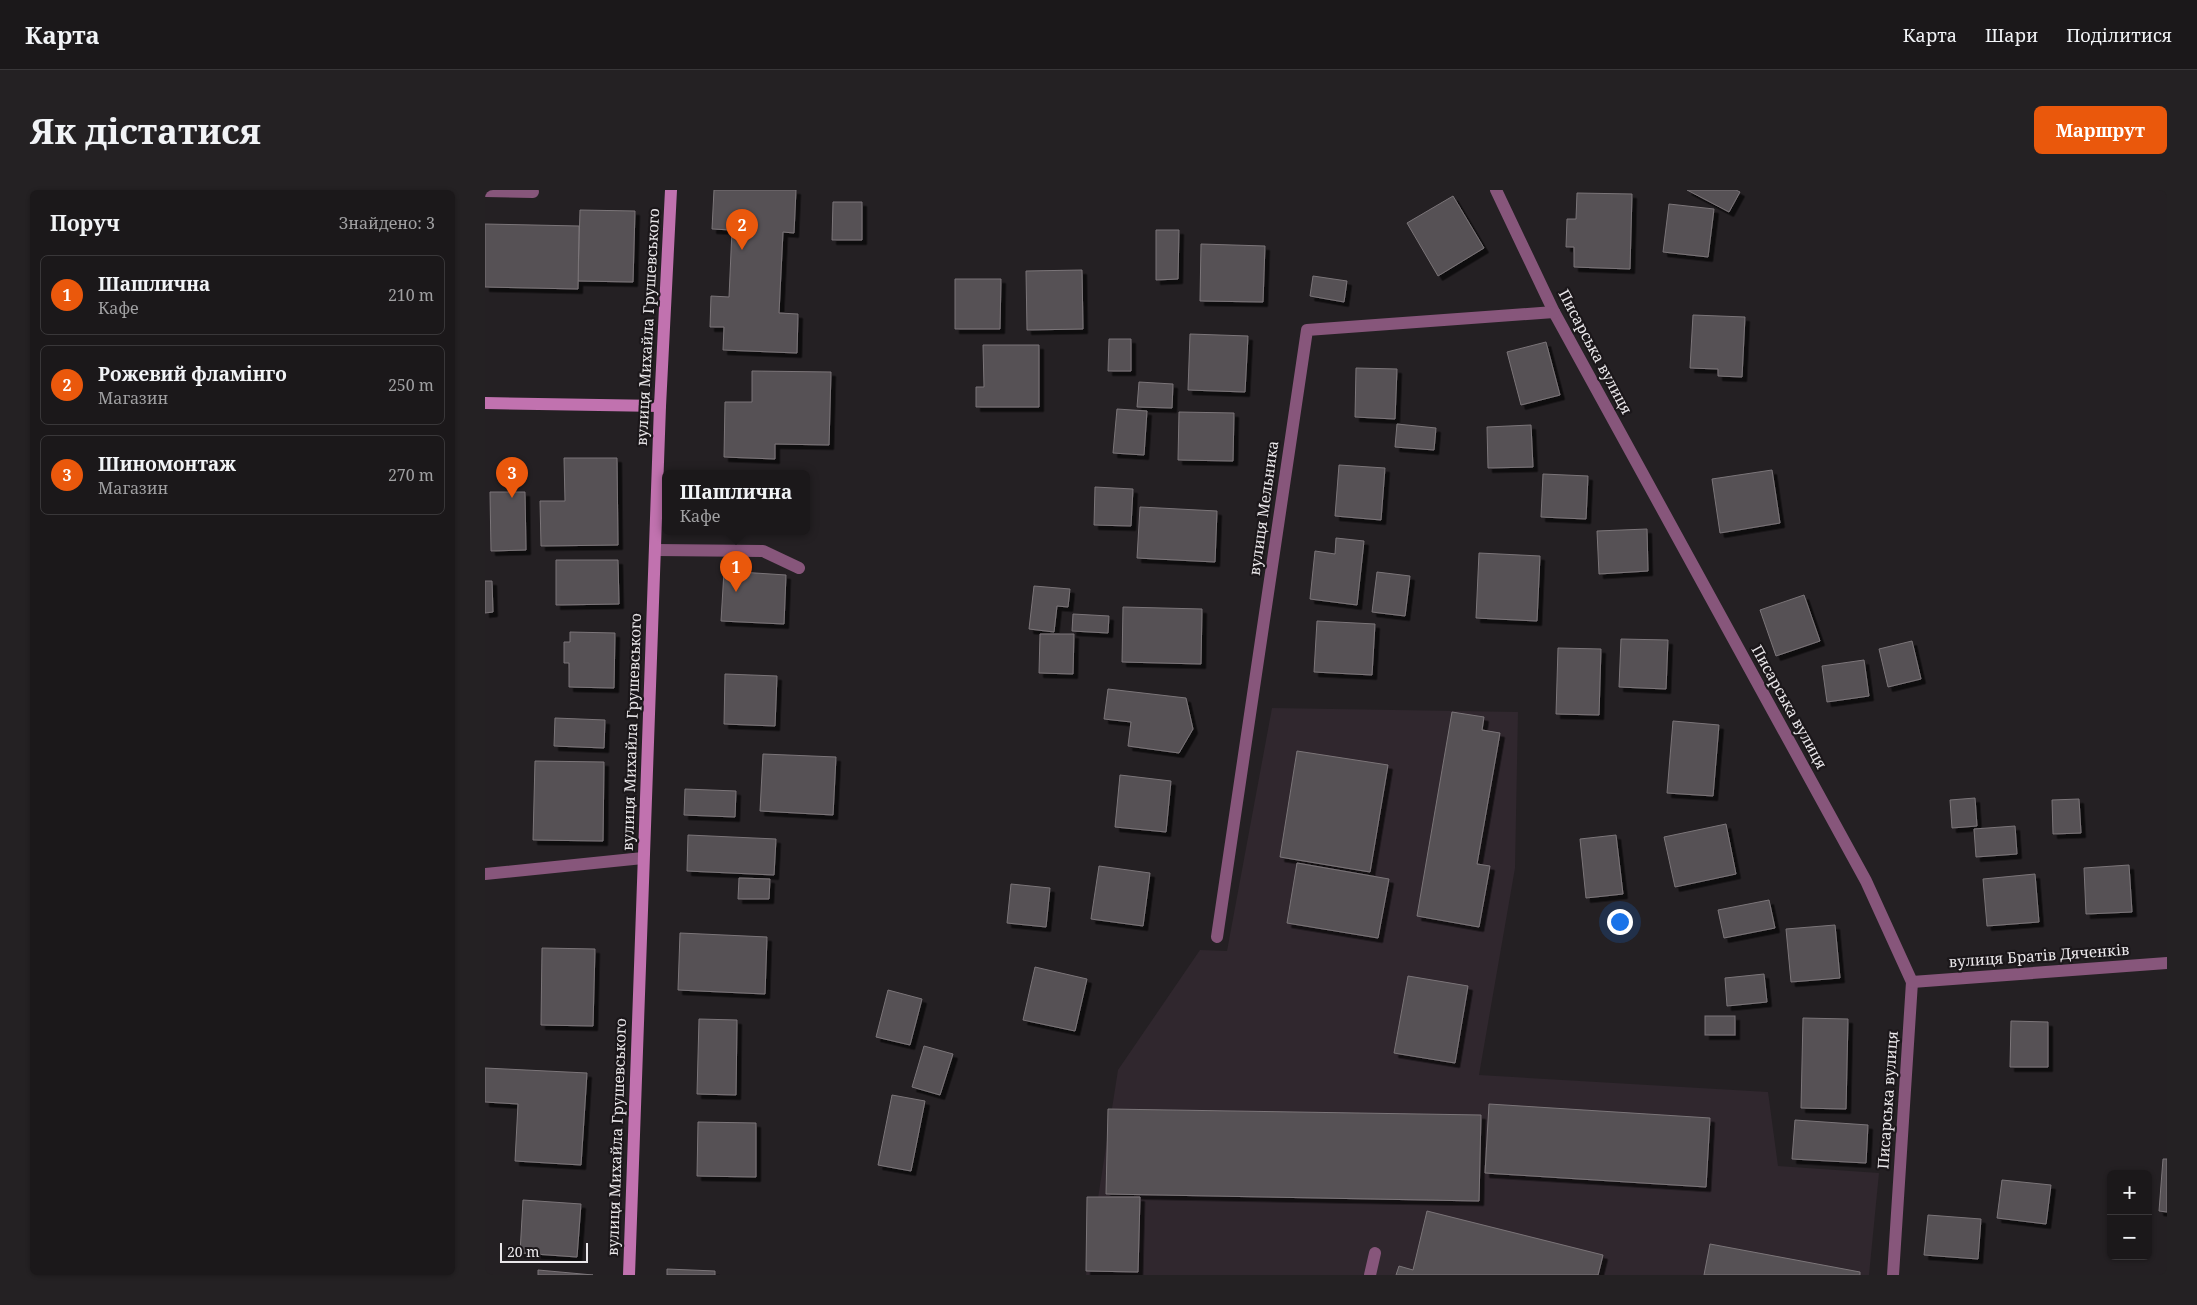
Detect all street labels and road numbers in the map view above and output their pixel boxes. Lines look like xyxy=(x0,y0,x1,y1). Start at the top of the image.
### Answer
street label: вулиця Михайла Грушевського xyxy=(631,208,663,446)
street label: Писарська вулиця xyxy=(1554,286,1637,417)
street label: вулиця Мельника xyxy=(1244,439,1282,576)
street label: вулиця Михайла Грушевського xyxy=(617,613,645,851)
street label: Писарська вулиця xyxy=(1747,641,1832,772)
street label: вулиця Братів Дяченків xyxy=(1948,939,2130,971)
street label: вулиця Михайла Грушевського xyxy=(602,1018,630,1256)
street label: Писарська вулиця xyxy=(1872,1030,1902,1170)

